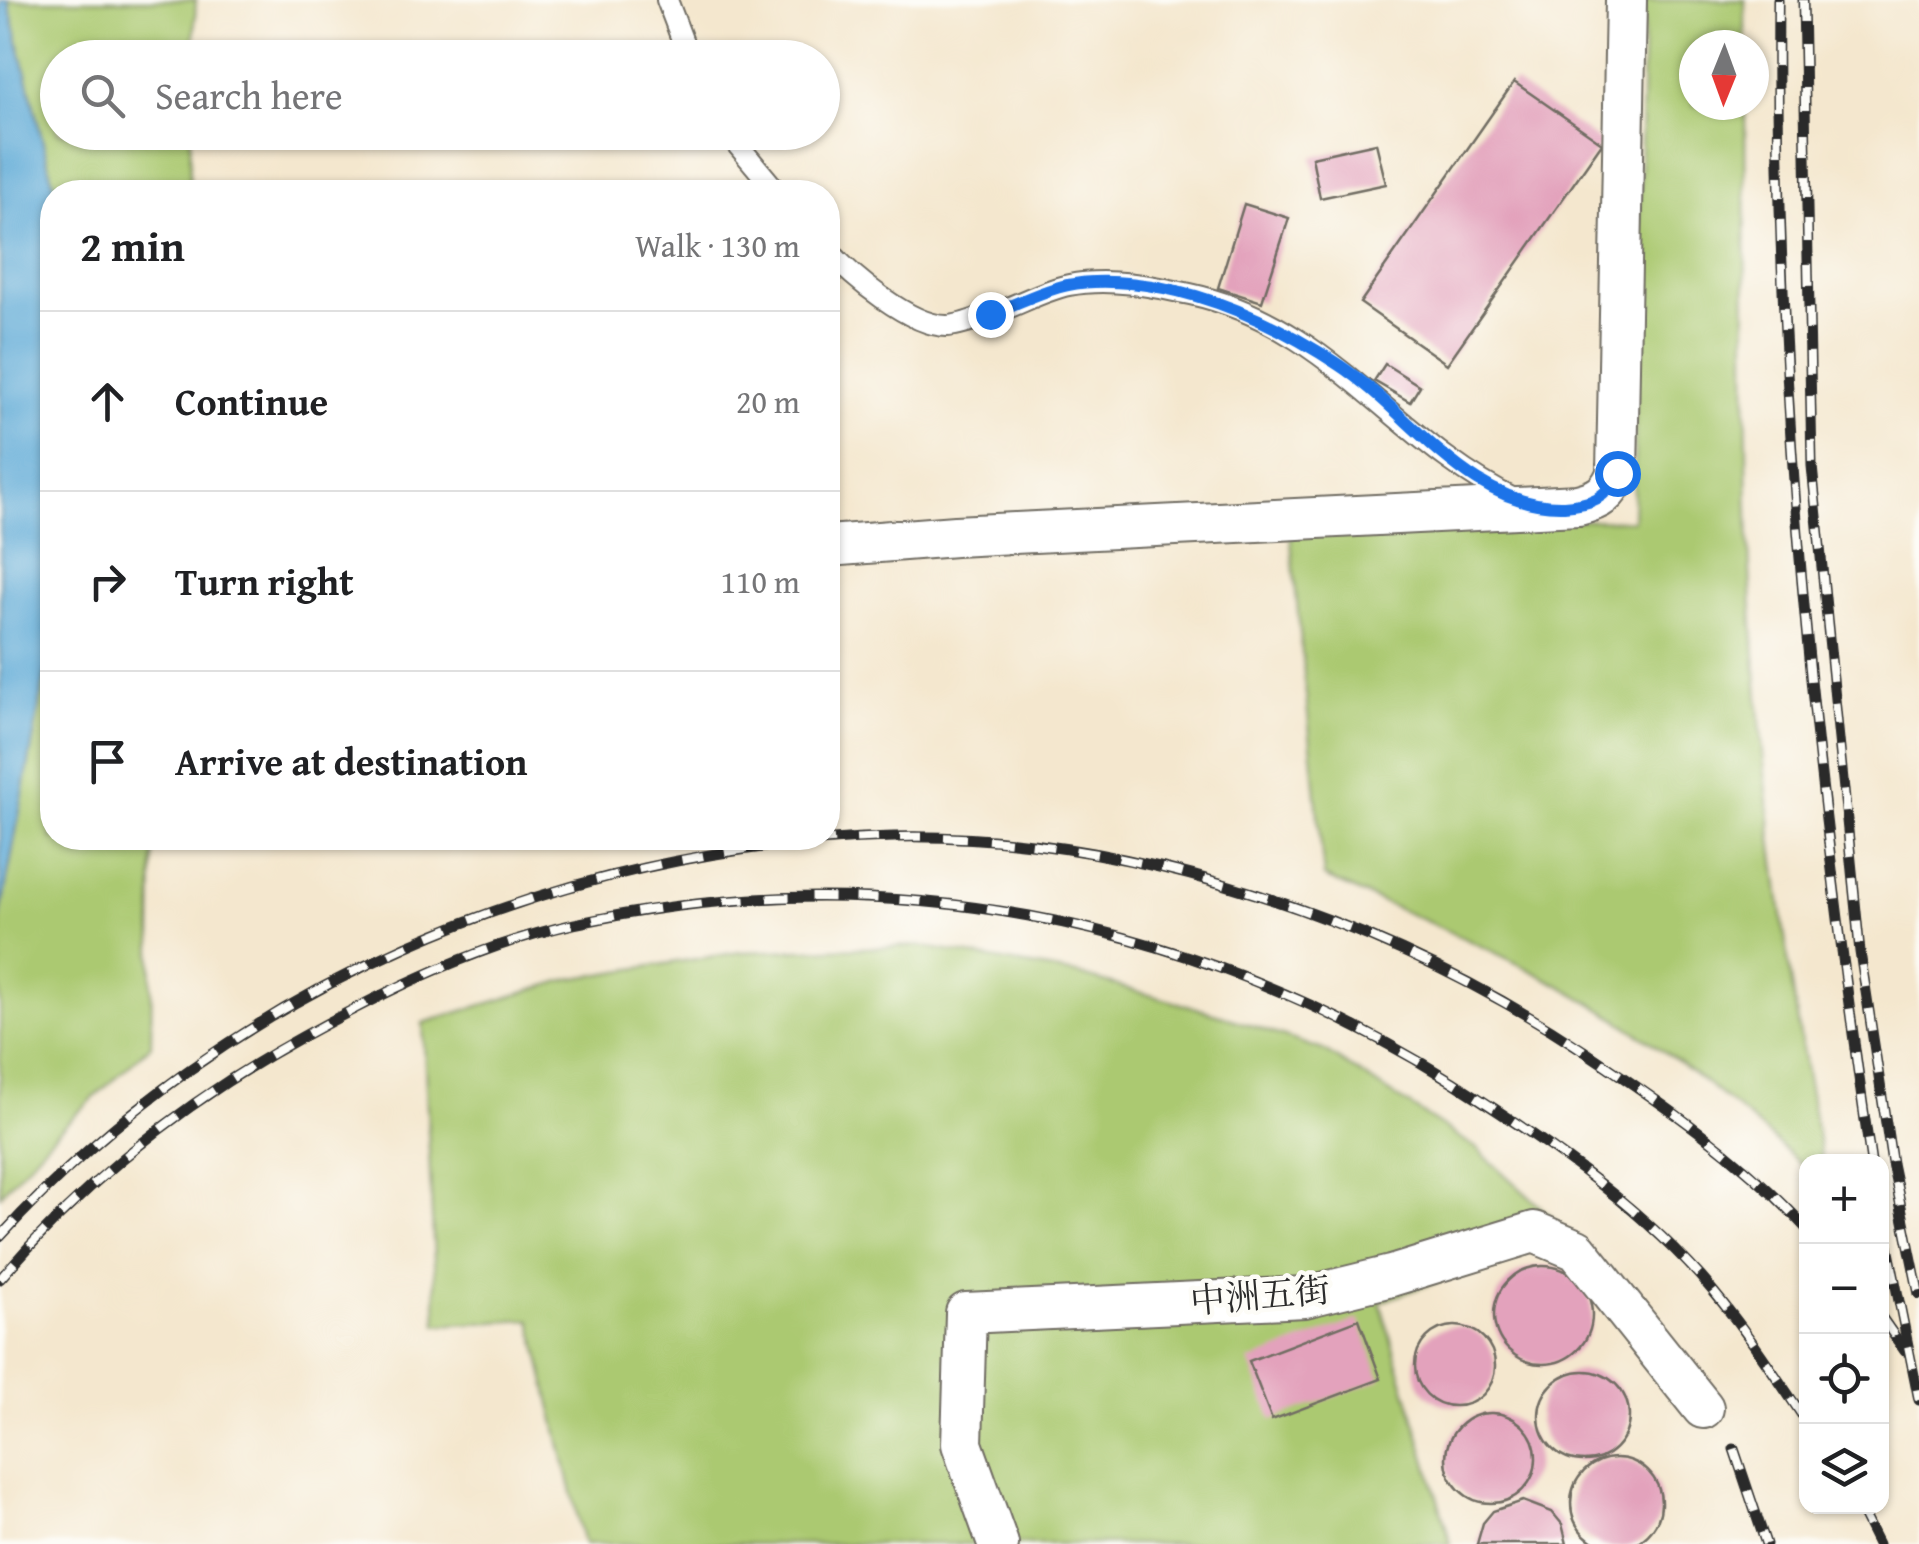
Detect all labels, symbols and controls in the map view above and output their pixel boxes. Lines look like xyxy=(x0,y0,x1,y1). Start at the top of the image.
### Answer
north arrow xyxy=(1679,30,1769,120)
search box xyxy=(40,40,840,150)
text: Search here xyxy=(155,67,343,123)
icon: search xyxy=(75,68,130,123)
text: 2 min xyxy=(80,215,185,276)
text: Walk · 130 m xyxy=(635,222,800,269)
route end xyxy=(968,292,1014,338)
text: Continue xyxy=(175,373,328,429)
icon: ahead xyxy=(80,374,135,429)
text: 20 m xyxy=(736,378,800,425)
route start xyxy=(1595,451,1641,497)
text: Turn right xyxy=(175,553,354,609)
icon: right xyxy=(80,554,135,609)
text: 110 m xyxy=(721,558,800,605)
text: Arrive at destination xyxy=(175,733,528,789)
icon: arrive xyxy=(80,734,135,789)
map controls xyxy=(1799,1154,1889,1514)
button: + xyxy=(1799,1154,1889,1244)
button: − xyxy=(1799,1244,1889,1334)
street label: 中洲五街 xyxy=(1188,1263,1332,1327)
button: locate xyxy=(1799,1334,1889,1424)
button: layers xyxy=(1799,1424,1889,1514)

